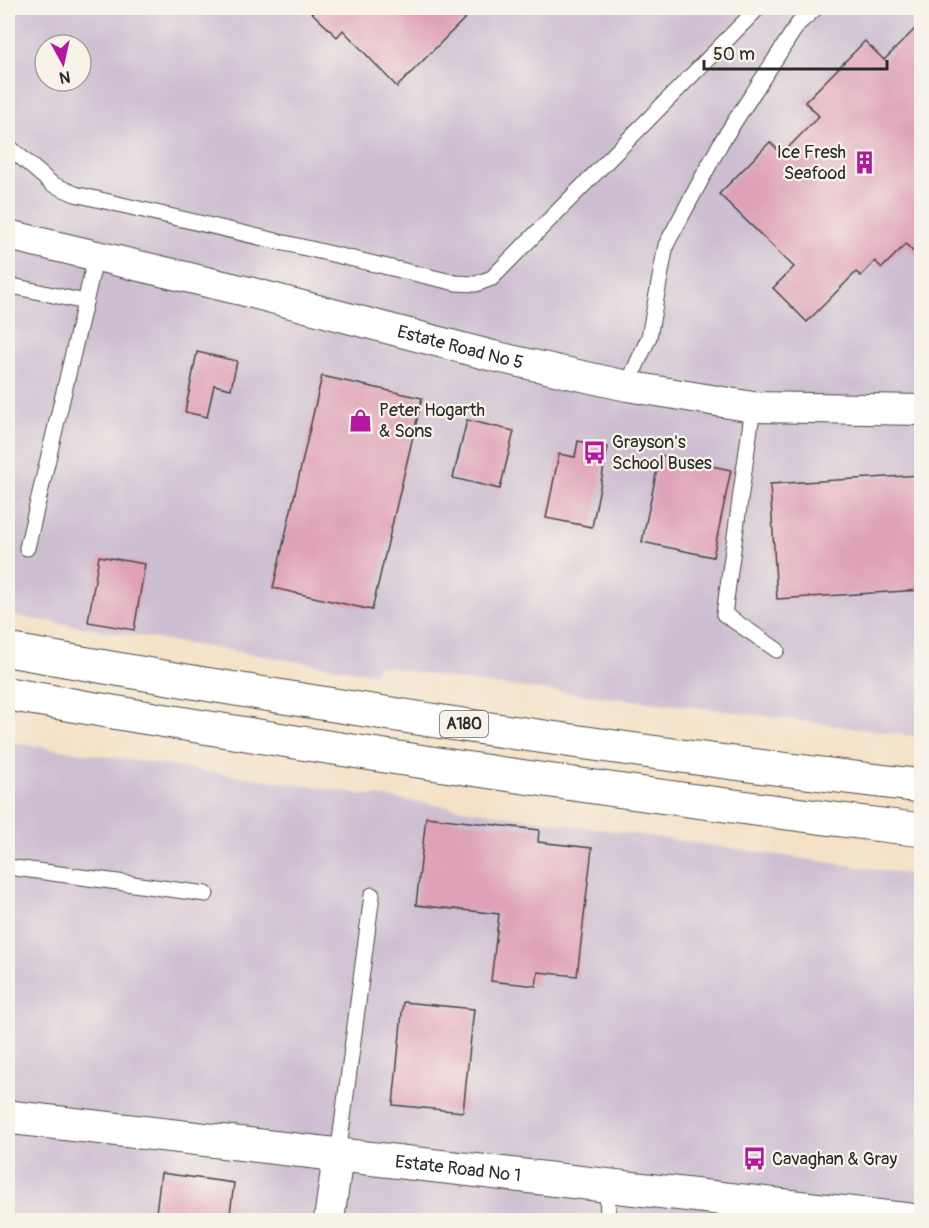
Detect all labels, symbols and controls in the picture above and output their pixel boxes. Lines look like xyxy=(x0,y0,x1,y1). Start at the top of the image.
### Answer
north arrow xyxy=(33,33,93,93)
scale bar xyxy=(704,33,887,71)
text: 50 m xyxy=(713,43,755,66)
text: N xyxy=(58,66,72,88)
place label: Ice Fresh Seafood xyxy=(777,141,846,185)
building icon: Ice Fresh Seafood xyxy=(851,149,877,175)
street label: Estate Road No 5 xyxy=(395,320,526,374)
place label: Peter Hogarth & Sons xyxy=(379,399,485,443)
shop icon: Peter Hogarth & Sons xyxy=(348,407,374,433)
place label: Grayson's School Buses xyxy=(612,431,712,475)
bus stop icon: Grayson's School Buses xyxy=(581,439,607,465)
road number: A180 xyxy=(440,711,488,737)
bus stop icon: Cavaghan & Gray xyxy=(741,1146,767,1172)
place label: Cavaghan & Gray xyxy=(772,1148,897,1171)
street label: Estate Road No 1 xyxy=(394,1150,522,1187)

